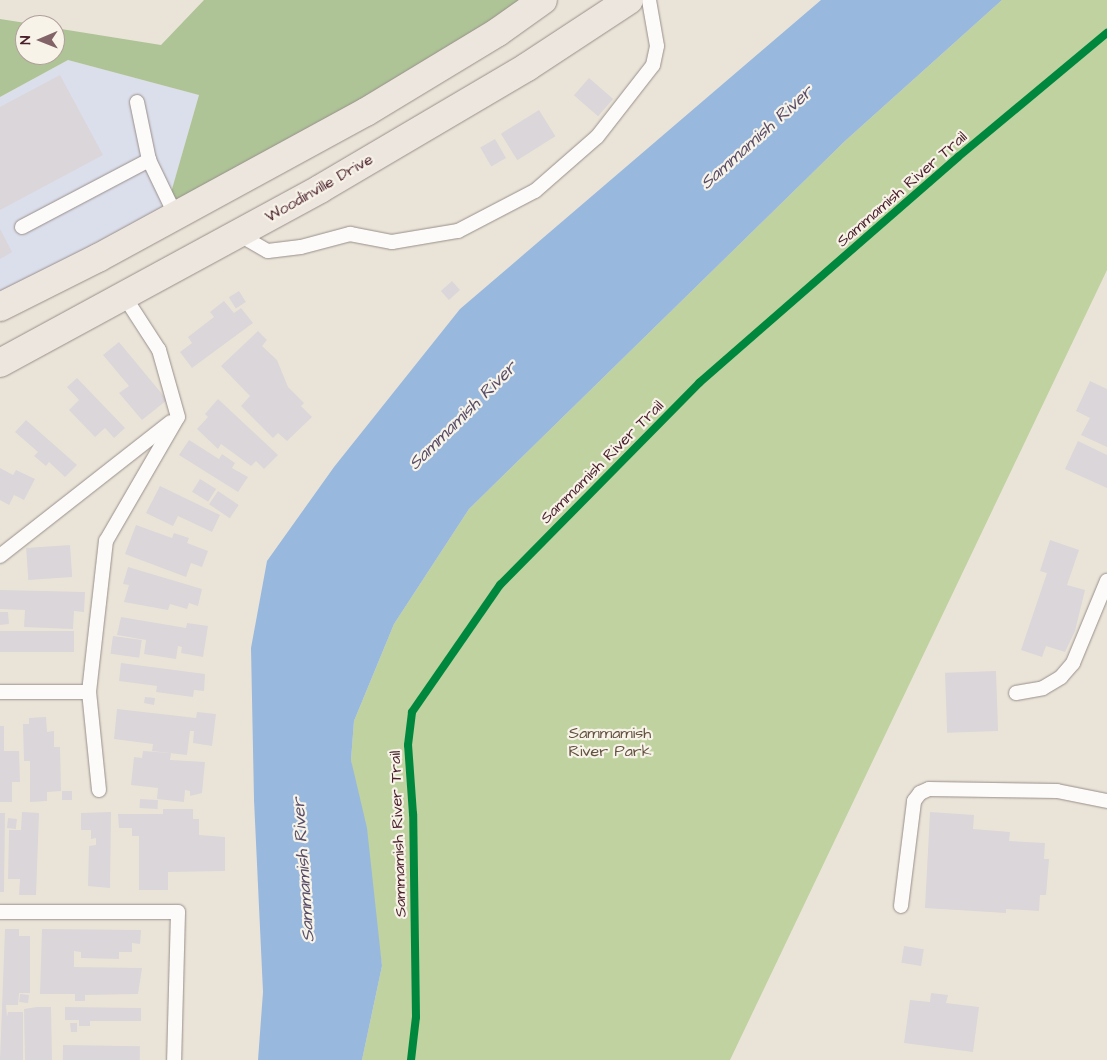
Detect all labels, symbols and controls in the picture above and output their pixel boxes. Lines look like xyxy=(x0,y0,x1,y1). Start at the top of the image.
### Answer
north arrow xyxy=(15,15,65,65)
text: N xyxy=(16,36,36,45)
water label: Sammamish River xyxy=(696,82,818,194)
street label: Sammamish River Trail xyxy=(833,127,971,251)
street label: Woodinville Drive xyxy=(262,149,376,227)
water label: Sammamish River xyxy=(404,357,522,475)
street label: Sammamish River Trail xyxy=(536,396,668,528)
park label: Sammamish River Park xyxy=(568,723,652,761)
street label: Sammamish River Trail xyxy=(385,750,411,918)
water label: Sammamish River xyxy=(288,797,320,943)

